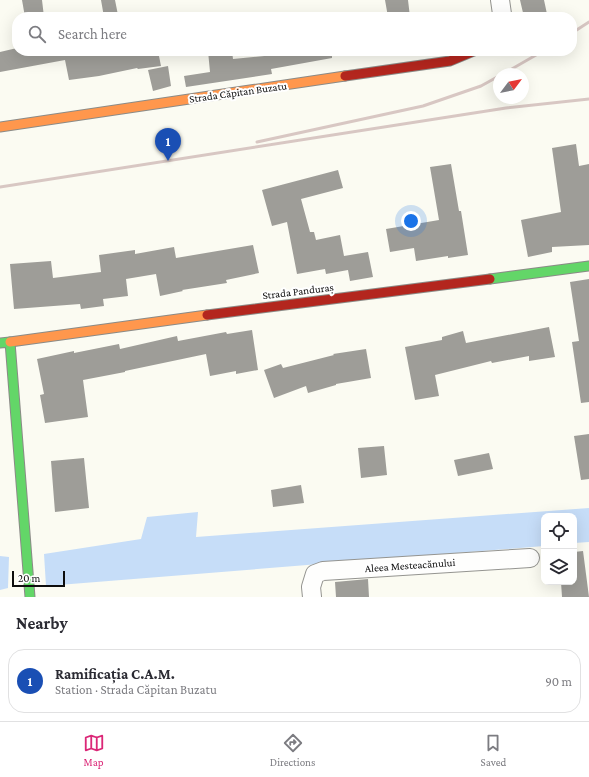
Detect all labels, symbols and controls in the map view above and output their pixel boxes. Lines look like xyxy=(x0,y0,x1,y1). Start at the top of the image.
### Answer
search box xyxy=(12,12,577,56)
icon: search xyxy=(26,23,48,45)
text: Search here xyxy=(58,26,127,42)
north arrow xyxy=(493,68,529,104)
street label: Strada Căpitan Buzatu xyxy=(188,79,288,106)
pin: 1 xyxy=(155,128,181,161)
your location xyxy=(401,211,421,231)
street label: Strada Panduraș xyxy=(262,281,335,303)
map controls xyxy=(541,513,577,585)
button: locate xyxy=(541,513,577,549)
button: layers xyxy=(541,549,577,585)
street label: Aleea Mesteacănului xyxy=(364,556,456,574)
scale bar xyxy=(12,569,65,588)
text: 20 m xyxy=(18,572,40,584)
text: Nearby xyxy=(16,614,68,633)
text: Ramificația C.A.M. xyxy=(55,666,175,682)
text: 1 xyxy=(28,674,32,689)
text: 90 m xyxy=(545,674,572,689)
text: Station · Strada Căpitan Buzatu xyxy=(55,682,217,697)
tab: Map xyxy=(83,732,105,768)
tab: Directions xyxy=(270,732,315,768)
tab: Saved xyxy=(481,732,506,768)

